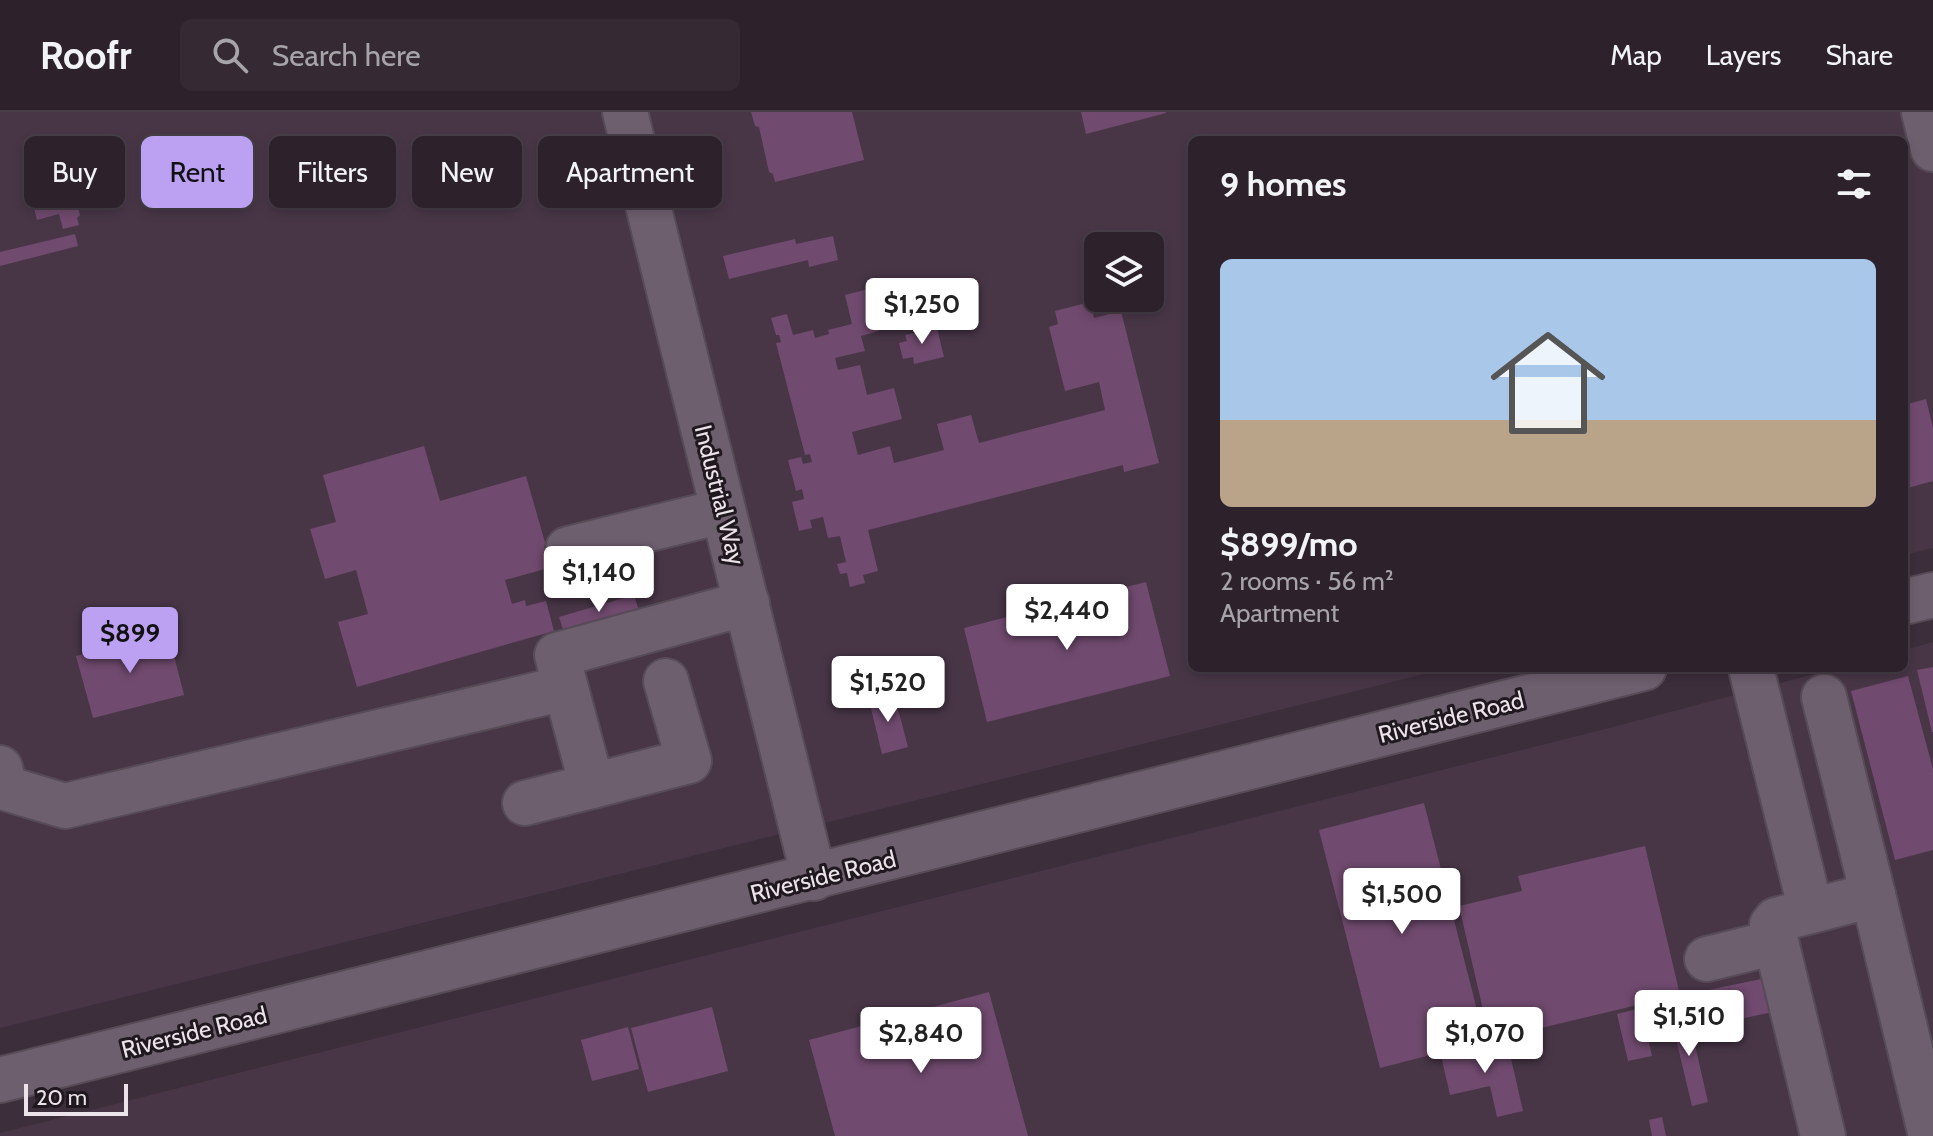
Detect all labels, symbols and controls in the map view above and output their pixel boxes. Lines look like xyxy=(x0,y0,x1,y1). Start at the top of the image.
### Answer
search box xyxy=(180,19,740,91)
text: Roofr xyxy=(40,32,132,79)
icon: search xyxy=(208,33,252,77)
text: Search here xyxy=(272,37,421,74)
text: Map xyxy=(1610,38,1662,72)
text: Layers xyxy=(1706,38,1781,72)
text: Share xyxy=(1825,38,1893,72)
chip: Buy xyxy=(24,136,125,208)
chip: Rent xyxy=(141,136,253,208)
chip: Filters xyxy=(269,136,396,208)
chip: New xyxy=(412,136,522,208)
chip: Apartment xyxy=(538,136,722,208)
icon: filters xyxy=(1832,162,1876,206)
text: 9 homes xyxy=(1220,163,1346,205)
map controls xyxy=(1084,232,1164,312)
button: layers xyxy=(1084,232,1164,312)
pin: $1,250 xyxy=(857,278,987,346)
text: $1,250 xyxy=(884,288,960,320)
icon: home xyxy=(1476,311,1620,455)
street label: Industrial Way xyxy=(689,422,751,568)
text: $899/mo xyxy=(1220,523,1358,565)
pin: $1,140 xyxy=(534,546,664,614)
text: $1,140 xyxy=(562,556,636,588)
text: 2 rooms · 56 m² xyxy=(1220,565,1394,597)
pin: $2,440 xyxy=(1002,584,1132,652)
text: $2,440 xyxy=(1024,594,1110,626)
text: Apartment xyxy=(1220,597,1339,629)
pin: $899 xyxy=(83,607,177,675)
text: $899 xyxy=(100,617,160,649)
pin: $1,520 xyxy=(823,656,953,724)
text: $1,520 xyxy=(850,666,926,698)
street label: Riverside Road xyxy=(1375,685,1527,749)
street label: Riverside Road xyxy=(747,844,899,908)
pin: $1,500 xyxy=(1337,868,1467,936)
text: $1,500 xyxy=(1361,878,1443,910)
pin: $1,510 xyxy=(1624,990,1754,1058)
street label: Riverside Road xyxy=(118,1000,270,1064)
text: $1,510 xyxy=(1653,1000,1725,1032)
pin: $2,840 xyxy=(856,1007,986,1075)
pin: $1,070 xyxy=(1420,1007,1550,1075)
text: $2,840 xyxy=(878,1017,964,1049)
text: $1,070 xyxy=(1445,1017,1525,1049)
scale bar xyxy=(24,1080,128,1116)
text: 20 m xyxy=(36,1084,87,1111)

